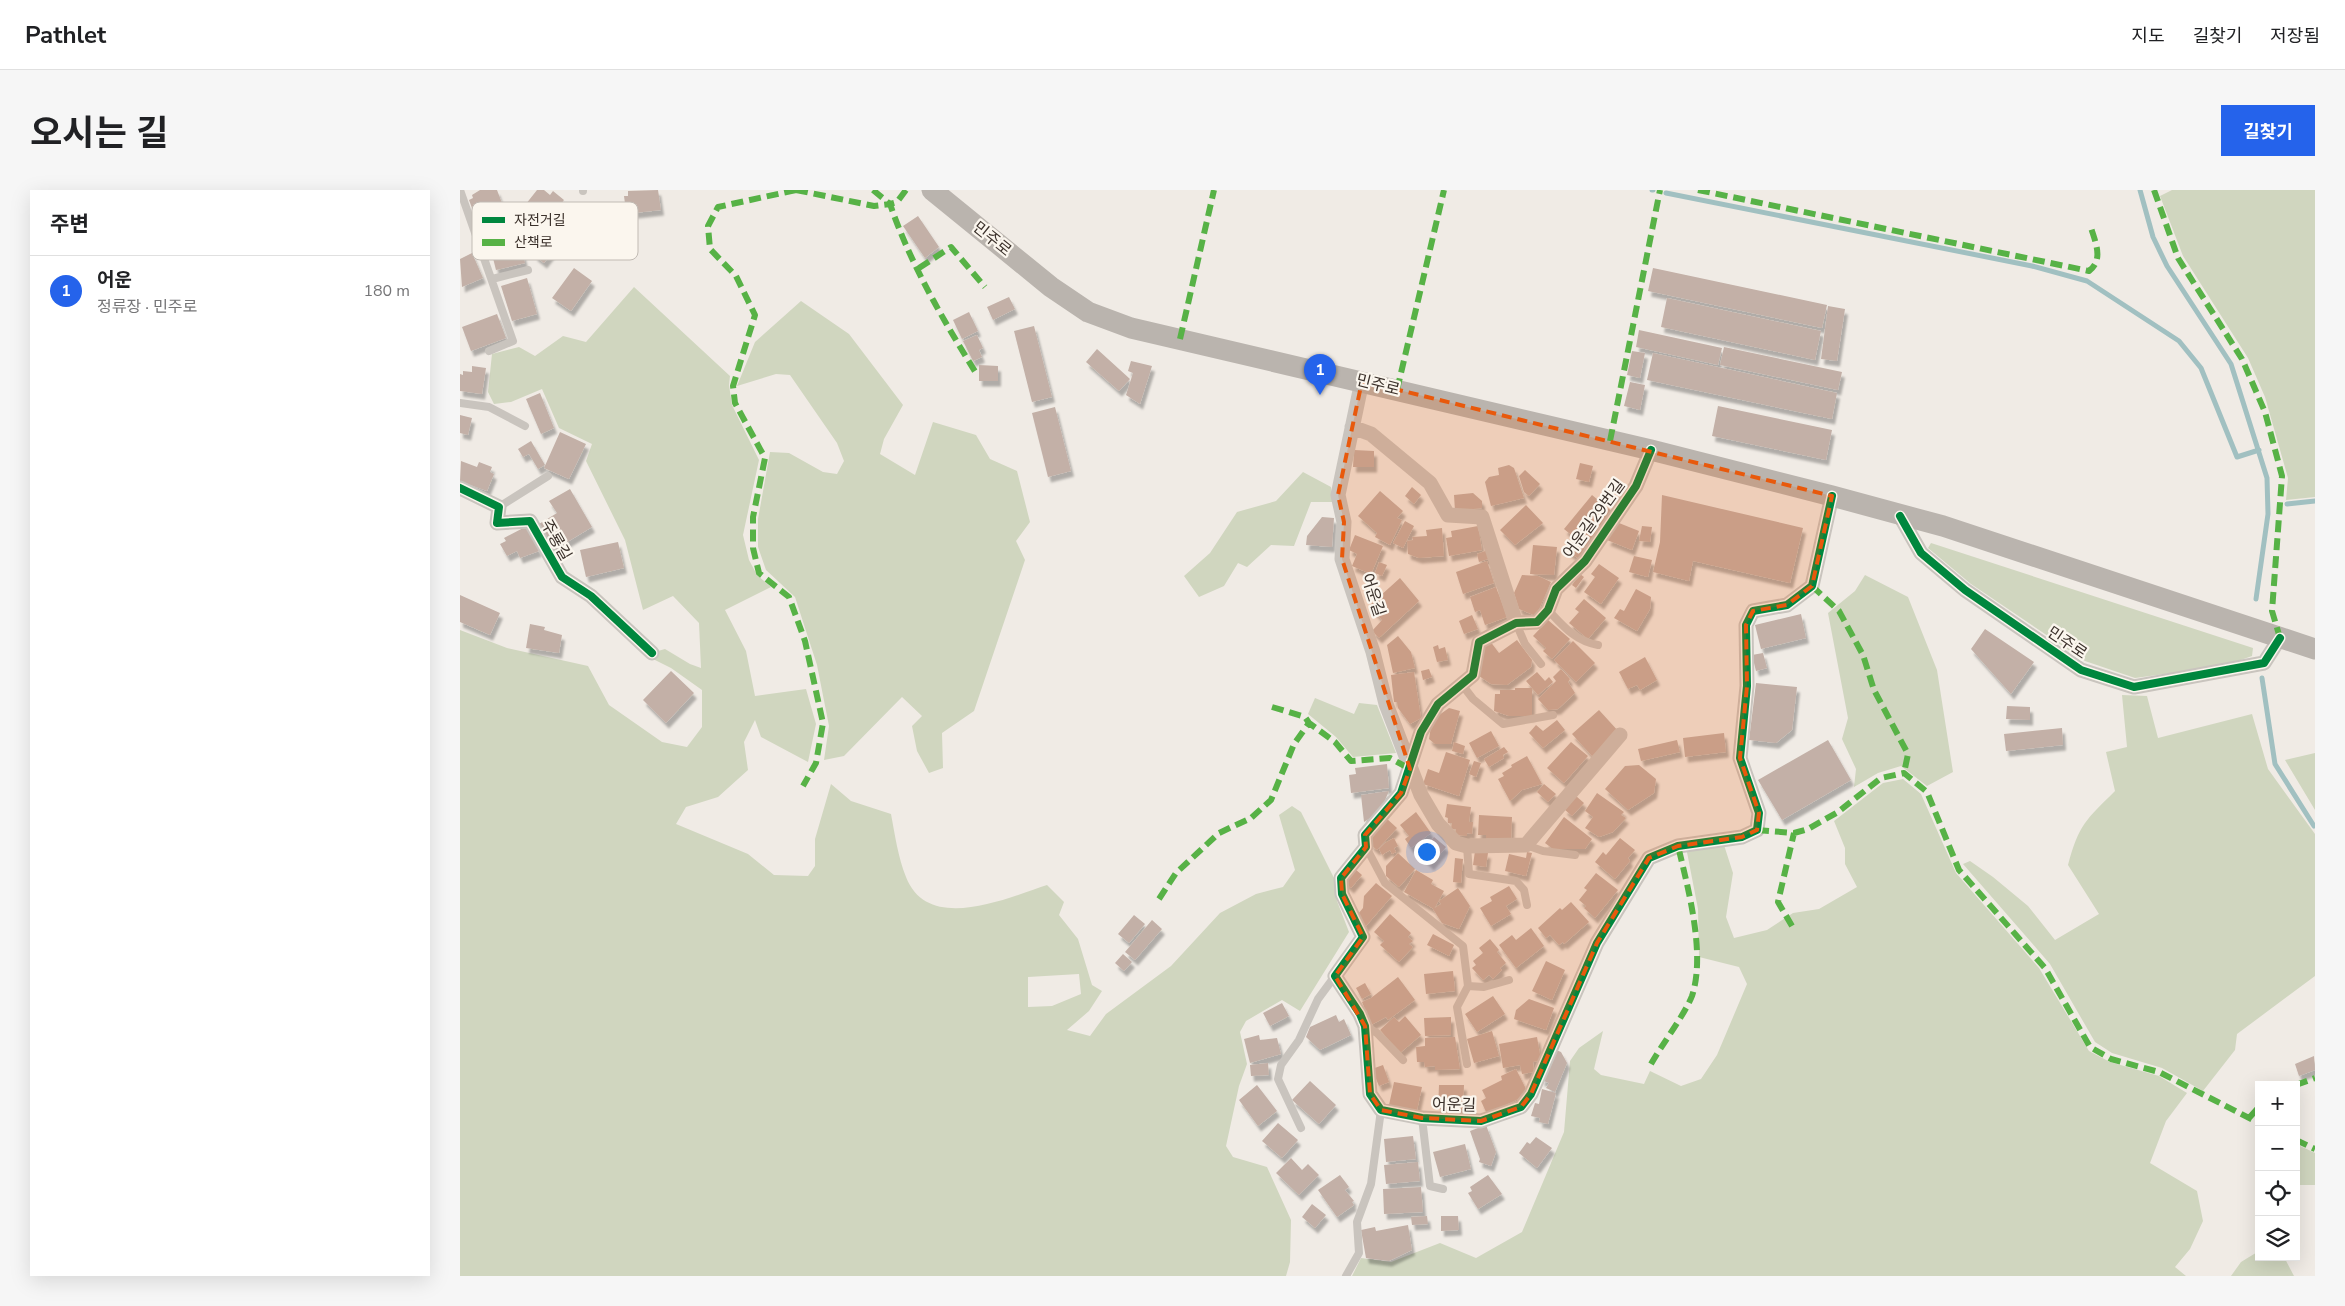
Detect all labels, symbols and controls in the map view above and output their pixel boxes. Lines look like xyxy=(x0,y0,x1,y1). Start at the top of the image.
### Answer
text: Pathlet xyxy=(25,19,106,51)
text: 지도 xyxy=(2132,24,2165,48)
text: 길찾기 xyxy=(2193,24,2242,48)
text: 저장됨 xyxy=(2270,24,2320,48)
button: 길찾기 xyxy=(2221,105,2315,156)
text: 오시는 길 xyxy=(30,110,168,157)
legend xyxy=(472,202,638,260)
text: 주변 xyxy=(50,210,89,238)
text: 자전거길 xyxy=(514,211,566,230)
street label: 민주로 xyxy=(968,217,1016,262)
text: 산책로 xyxy=(514,233,553,252)
text: 어운 xyxy=(97,267,132,293)
text: 1 xyxy=(61,280,71,302)
text: 180 m xyxy=(363,280,410,302)
text: 정류장 · 민주로 xyxy=(97,296,197,318)
pin: 1 xyxy=(1304,354,1336,395)
street label: 민주로 xyxy=(1354,369,1402,401)
street label: 어운길29번길 xyxy=(1558,475,1630,563)
street label: 주룡길 xyxy=(535,515,577,565)
street label: 어운길 xyxy=(1356,571,1390,619)
street label: 민주로 xyxy=(2043,622,2092,665)
your location xyxy=(1414,839,1440,865)
map controls xyxy=(2255,1081,2300,1261)
button: + xyxy=(2255,1081,2300,1126)
street label: 어운길 xyxy=(1432,1093,1476,1117)
button: − xyxy=(2255,1126,2300,1171)
button: locate xyxy=(2255,1171,2300,1216)
button: layers xyxy=(2255,1216,2300,1261)

